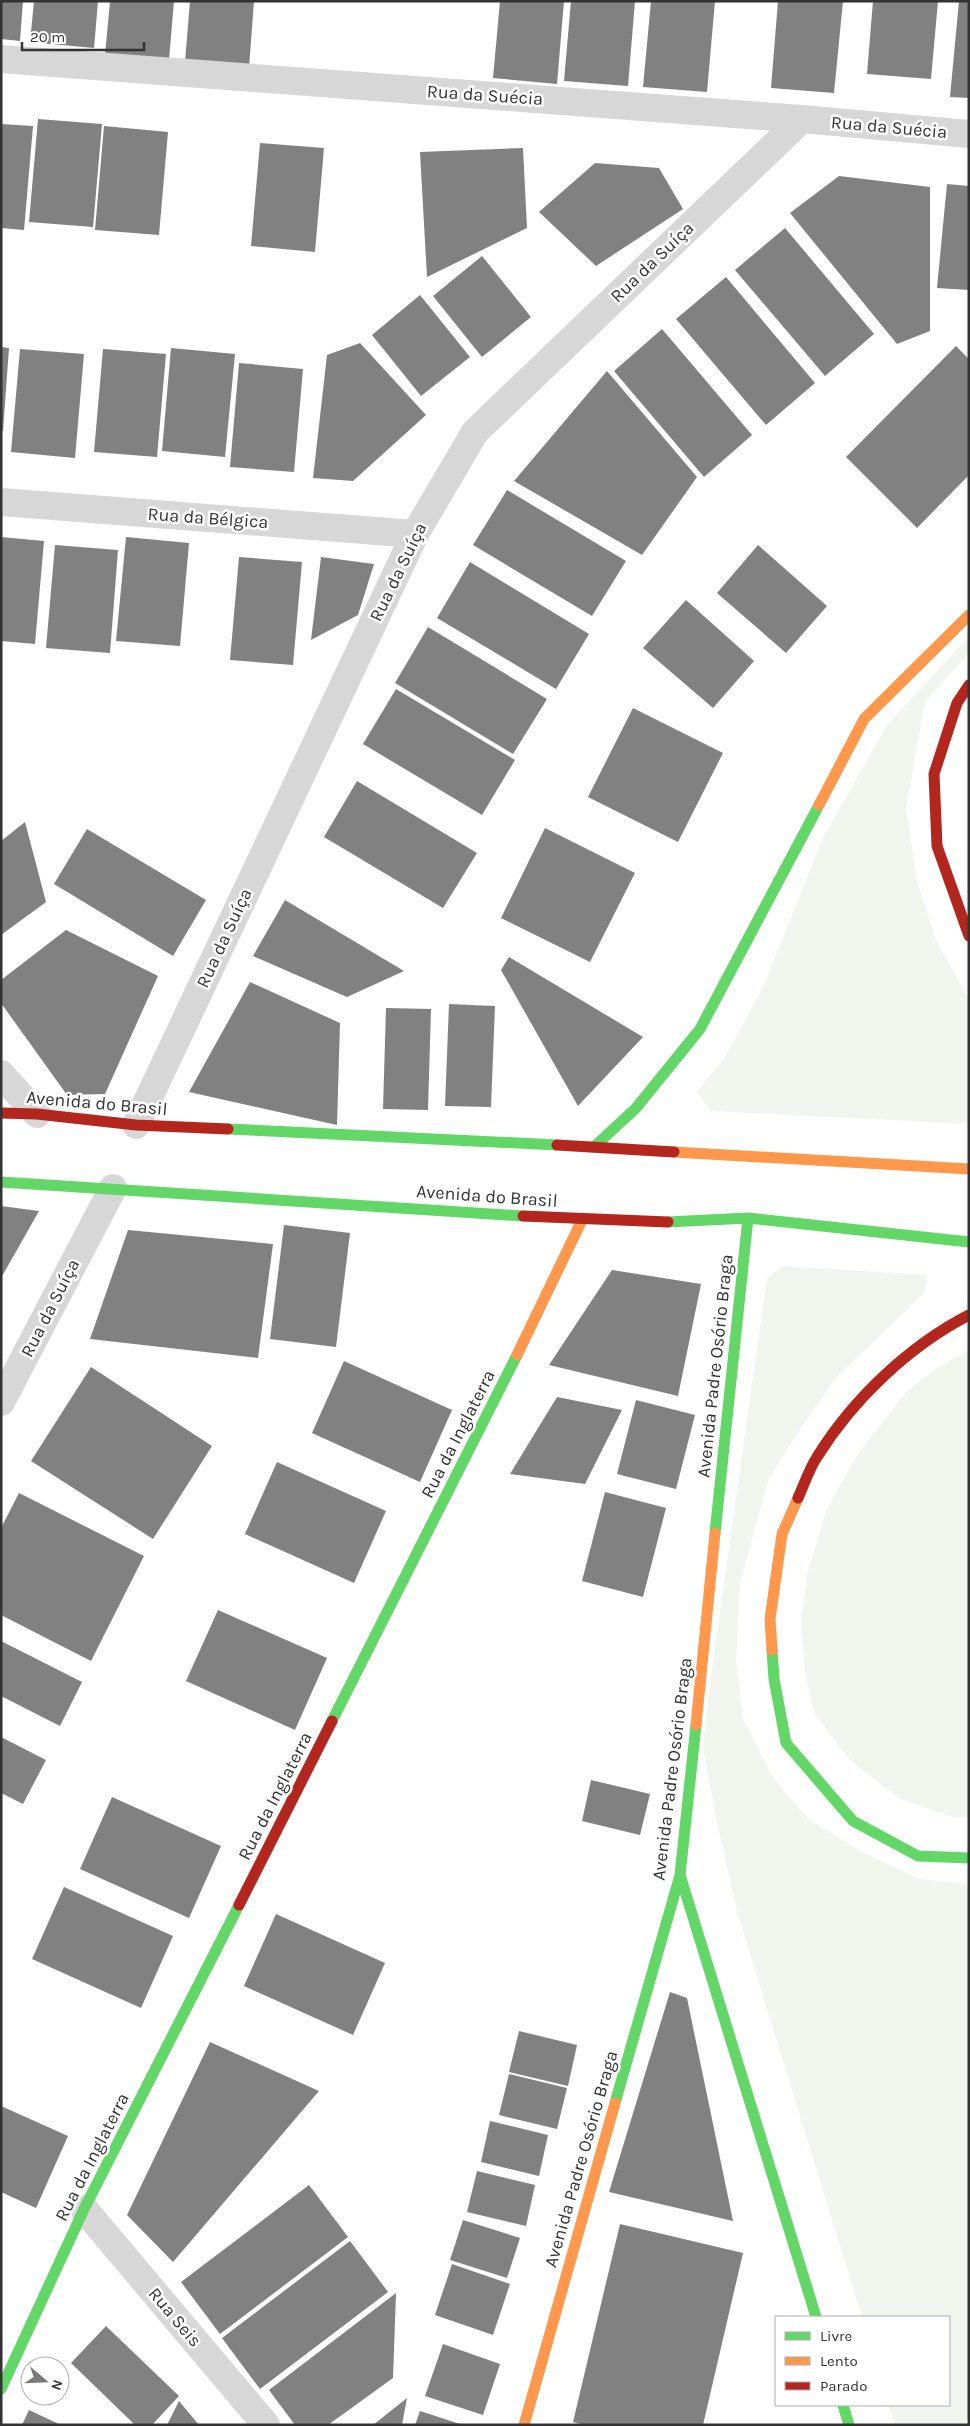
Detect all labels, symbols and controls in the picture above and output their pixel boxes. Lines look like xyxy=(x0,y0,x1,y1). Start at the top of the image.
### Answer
scale bar xyxy=(22,20,145,52)
text: 20 m xyxy=(30,28,65,46)
street label: Rua da Suécia xyxy=(426,80,544,110)
street label: Rua da Suécia xyxy=(830,111,948,143)
street label: Rua da Suíça xyxy=(606,217,698,307)
street label: Rua da Bélgica xyxy=(147,503,269,533)
street label: Rua da Suíça xyxy=(365,519,431,625)
street label: Rua da Suíça xyxy=(191,885,257,991)
street label: Avenida do Brasil xyxy=(26,1086,168,1120)
street label: Avenida do Brasil xyxy=(416,1180,558,1212)
street label: Avenida Padre Osório Braga xyxy=(692,1253,738,1479)
street label: Rua da Suíça xyxy=(16,1255,84,1361)
street label: Rua da Inglaterra xyxy=(416,1366,500,1502)
street label: Avenida Padre Osório Braga xyxy=(647,1656,697,1882)
street label: Rua da Inglaterra xyxy=(233,1728,317,1864)
street label: Avenida Padre Osório Braga xyxy=(539,2048,623,2270)
street label: Rua da Inglaterra xyxy=(50,2089,134,2225)
street label: Rua Seis xyxy=(144,2283,206,2351)
legend xyxy=(775,2316,950,2406)
text: Livre xyxy=(820,2327,852,2345)
text: Lento xyxy=(820,2352,858,2370)
north arrow xyxy=(20,2356,70,2406)
text: Parado xyxy=(820,2377,867,2395)
text: N xyxy=(47,2378,66,2393)

